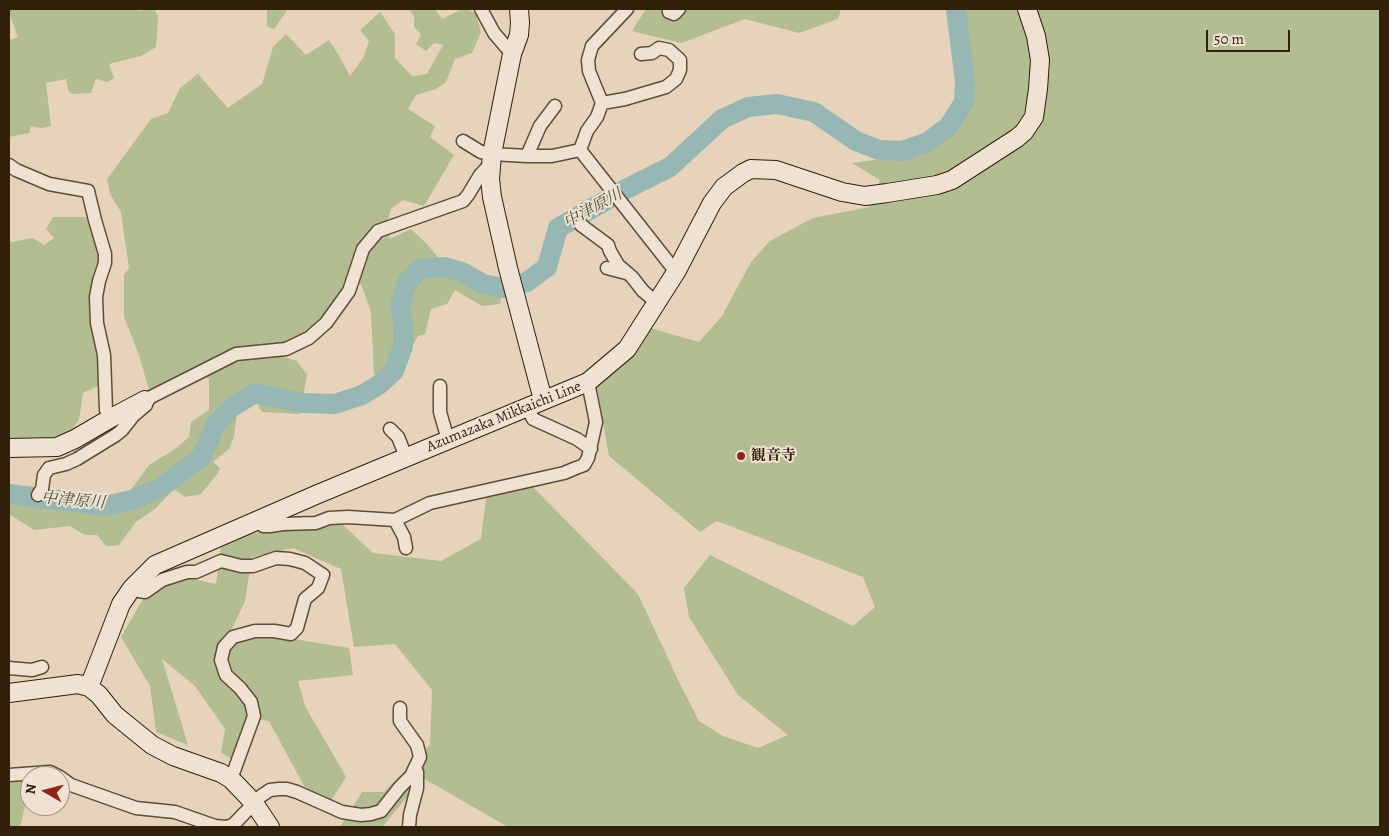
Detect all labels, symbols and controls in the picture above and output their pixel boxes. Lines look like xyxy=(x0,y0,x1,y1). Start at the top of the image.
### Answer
scale bar xyxy=(1209,20,1293,52)
text: 50 m xyxy=(1214,29,1244,49)
water label: 中津原川 xyxy=(560,185,626,233)
street label: Azumazaka Mikkaichi Line xyxy=(424,378,584,456)
place label: 観音寺 xyxy=(751,447,796,465)
marker: 観音寺 xyxy=(735,450,747,462)
water label: 中津原川 xyxy=(40,489,106,513)
north arrow xyxy=(20,766,70,816)
text: N xyxy=(21,783,41,795)

